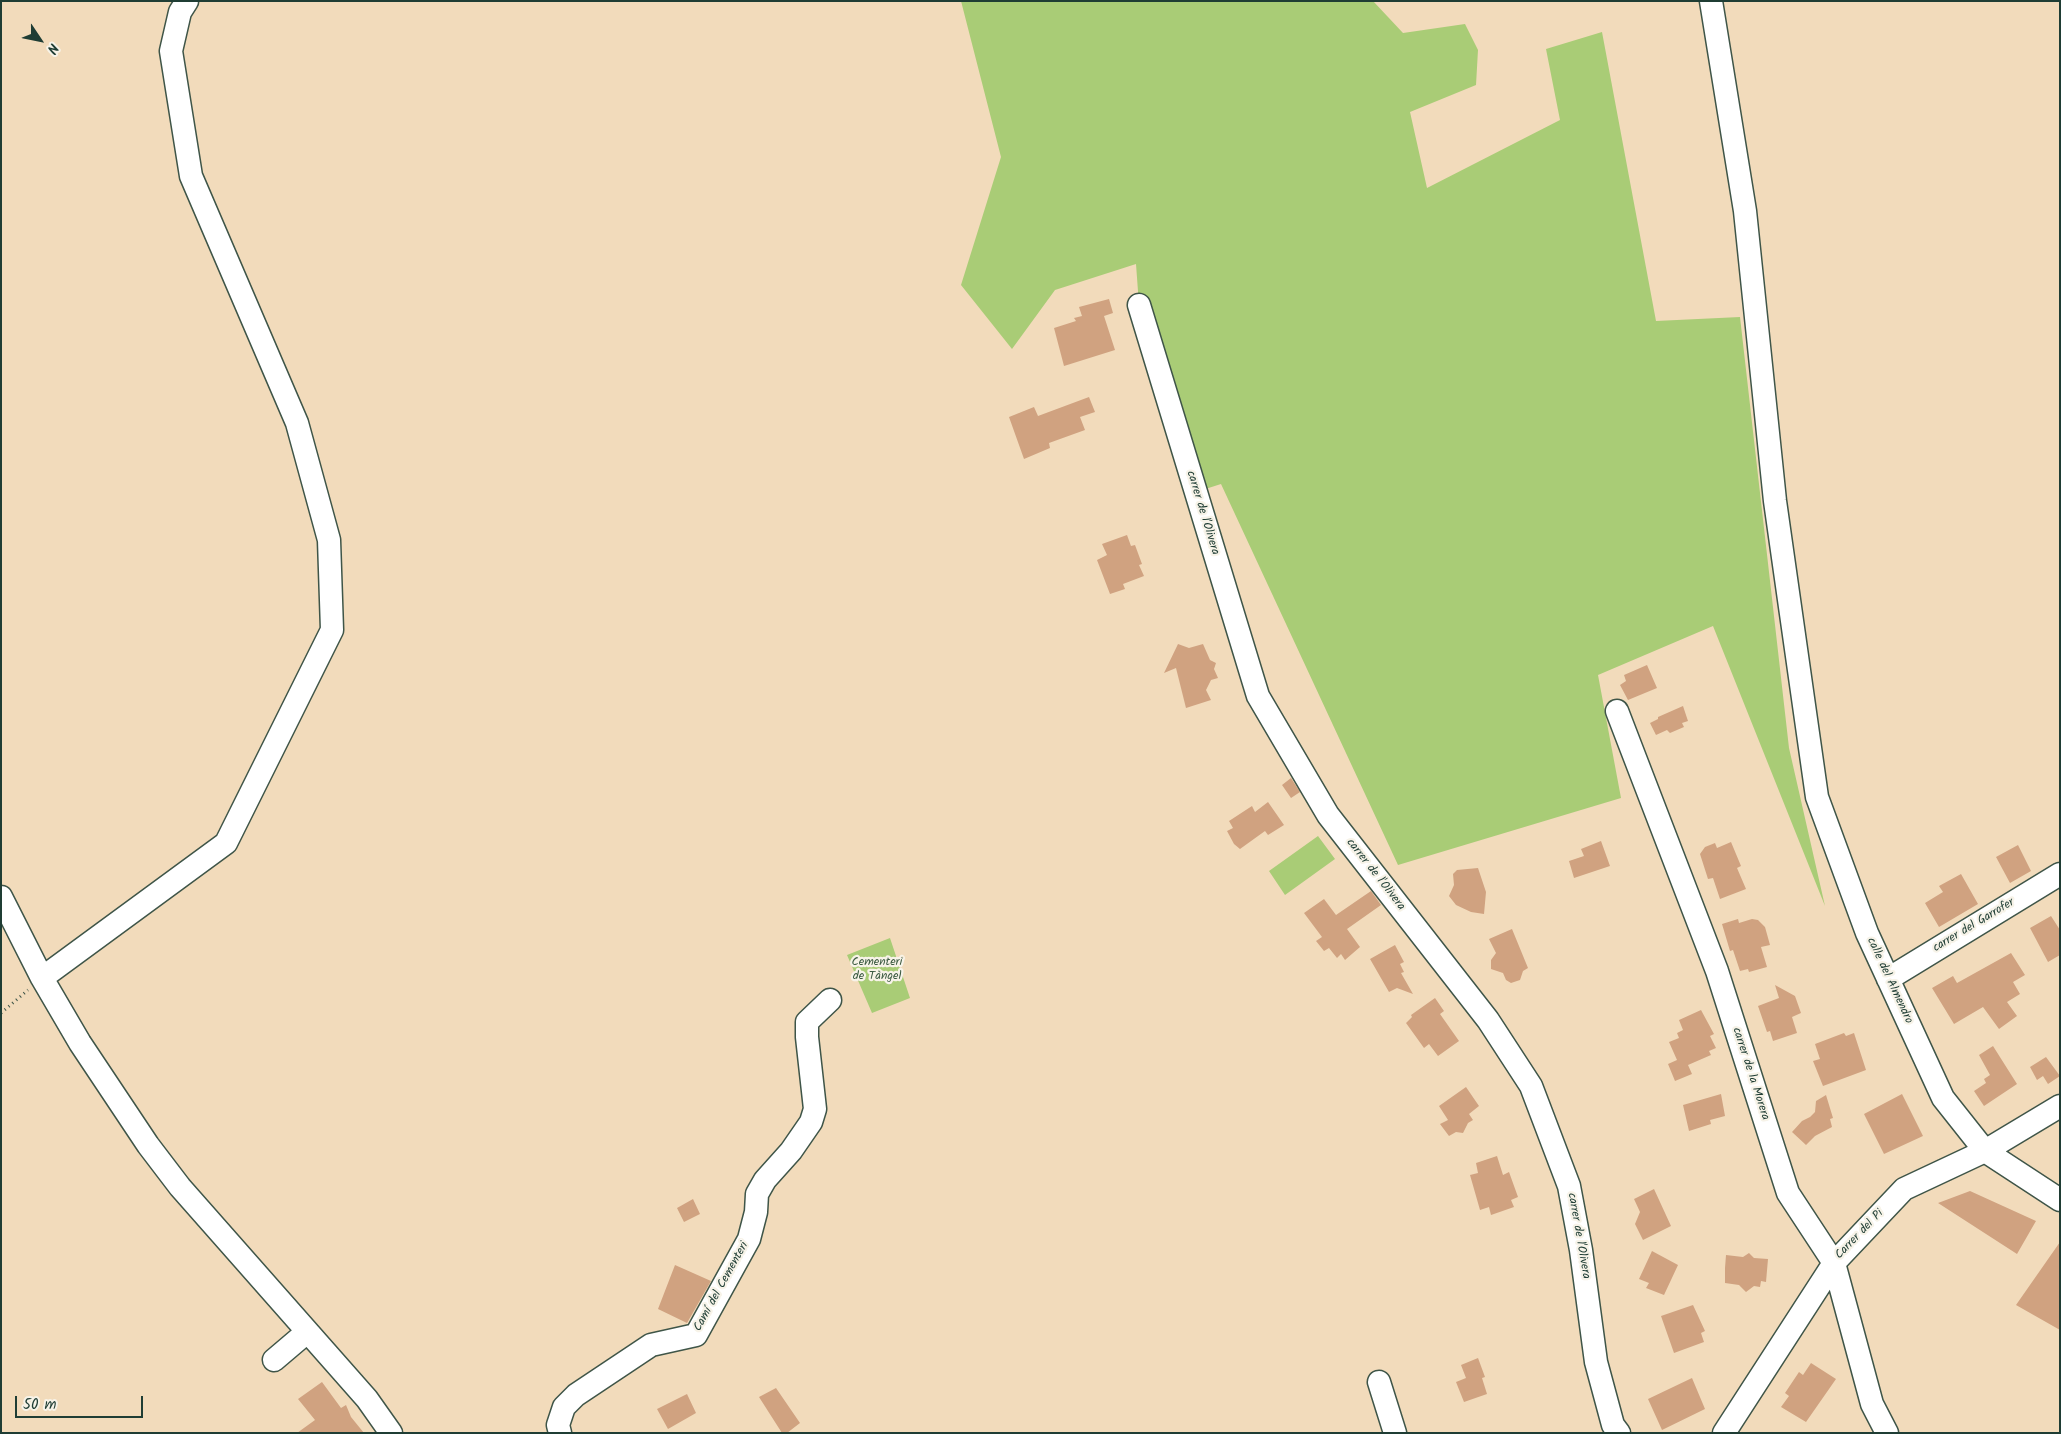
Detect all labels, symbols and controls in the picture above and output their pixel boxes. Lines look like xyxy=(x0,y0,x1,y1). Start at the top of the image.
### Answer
north arrow xyxy=(15,15,65,65)
text: N xyxy=(41,39,64,58)
street label: carrer de l'Olivera xyxy=(1182,469,1222,557)
street label: carrer de l'Olivera xyxy=(1342,836,1408,914)
street label: carrer del Garrofer xyxy=(1931,896,2017,956)
street label: calle del Almendro xyxy=(1863,936,1915,1026)
park label: Cementeri de Tàngel xyxy=(852,956,902,984)
street label: carrer de la Morera xyxy=(1728,1026,1772,1122)
street label: carrer de l'Olivera xyxy=(1563,1192,1593,1280)
street label: Carrer del Pi xyxy=(1833,1207,1887,1263)
street label: Camí del Cementeri xyxy=(691,1240,753,1334)
scale bar xyxy=(18,1386,145,1418)
text: 50 m xyxy=(23,1393,57,1417)

